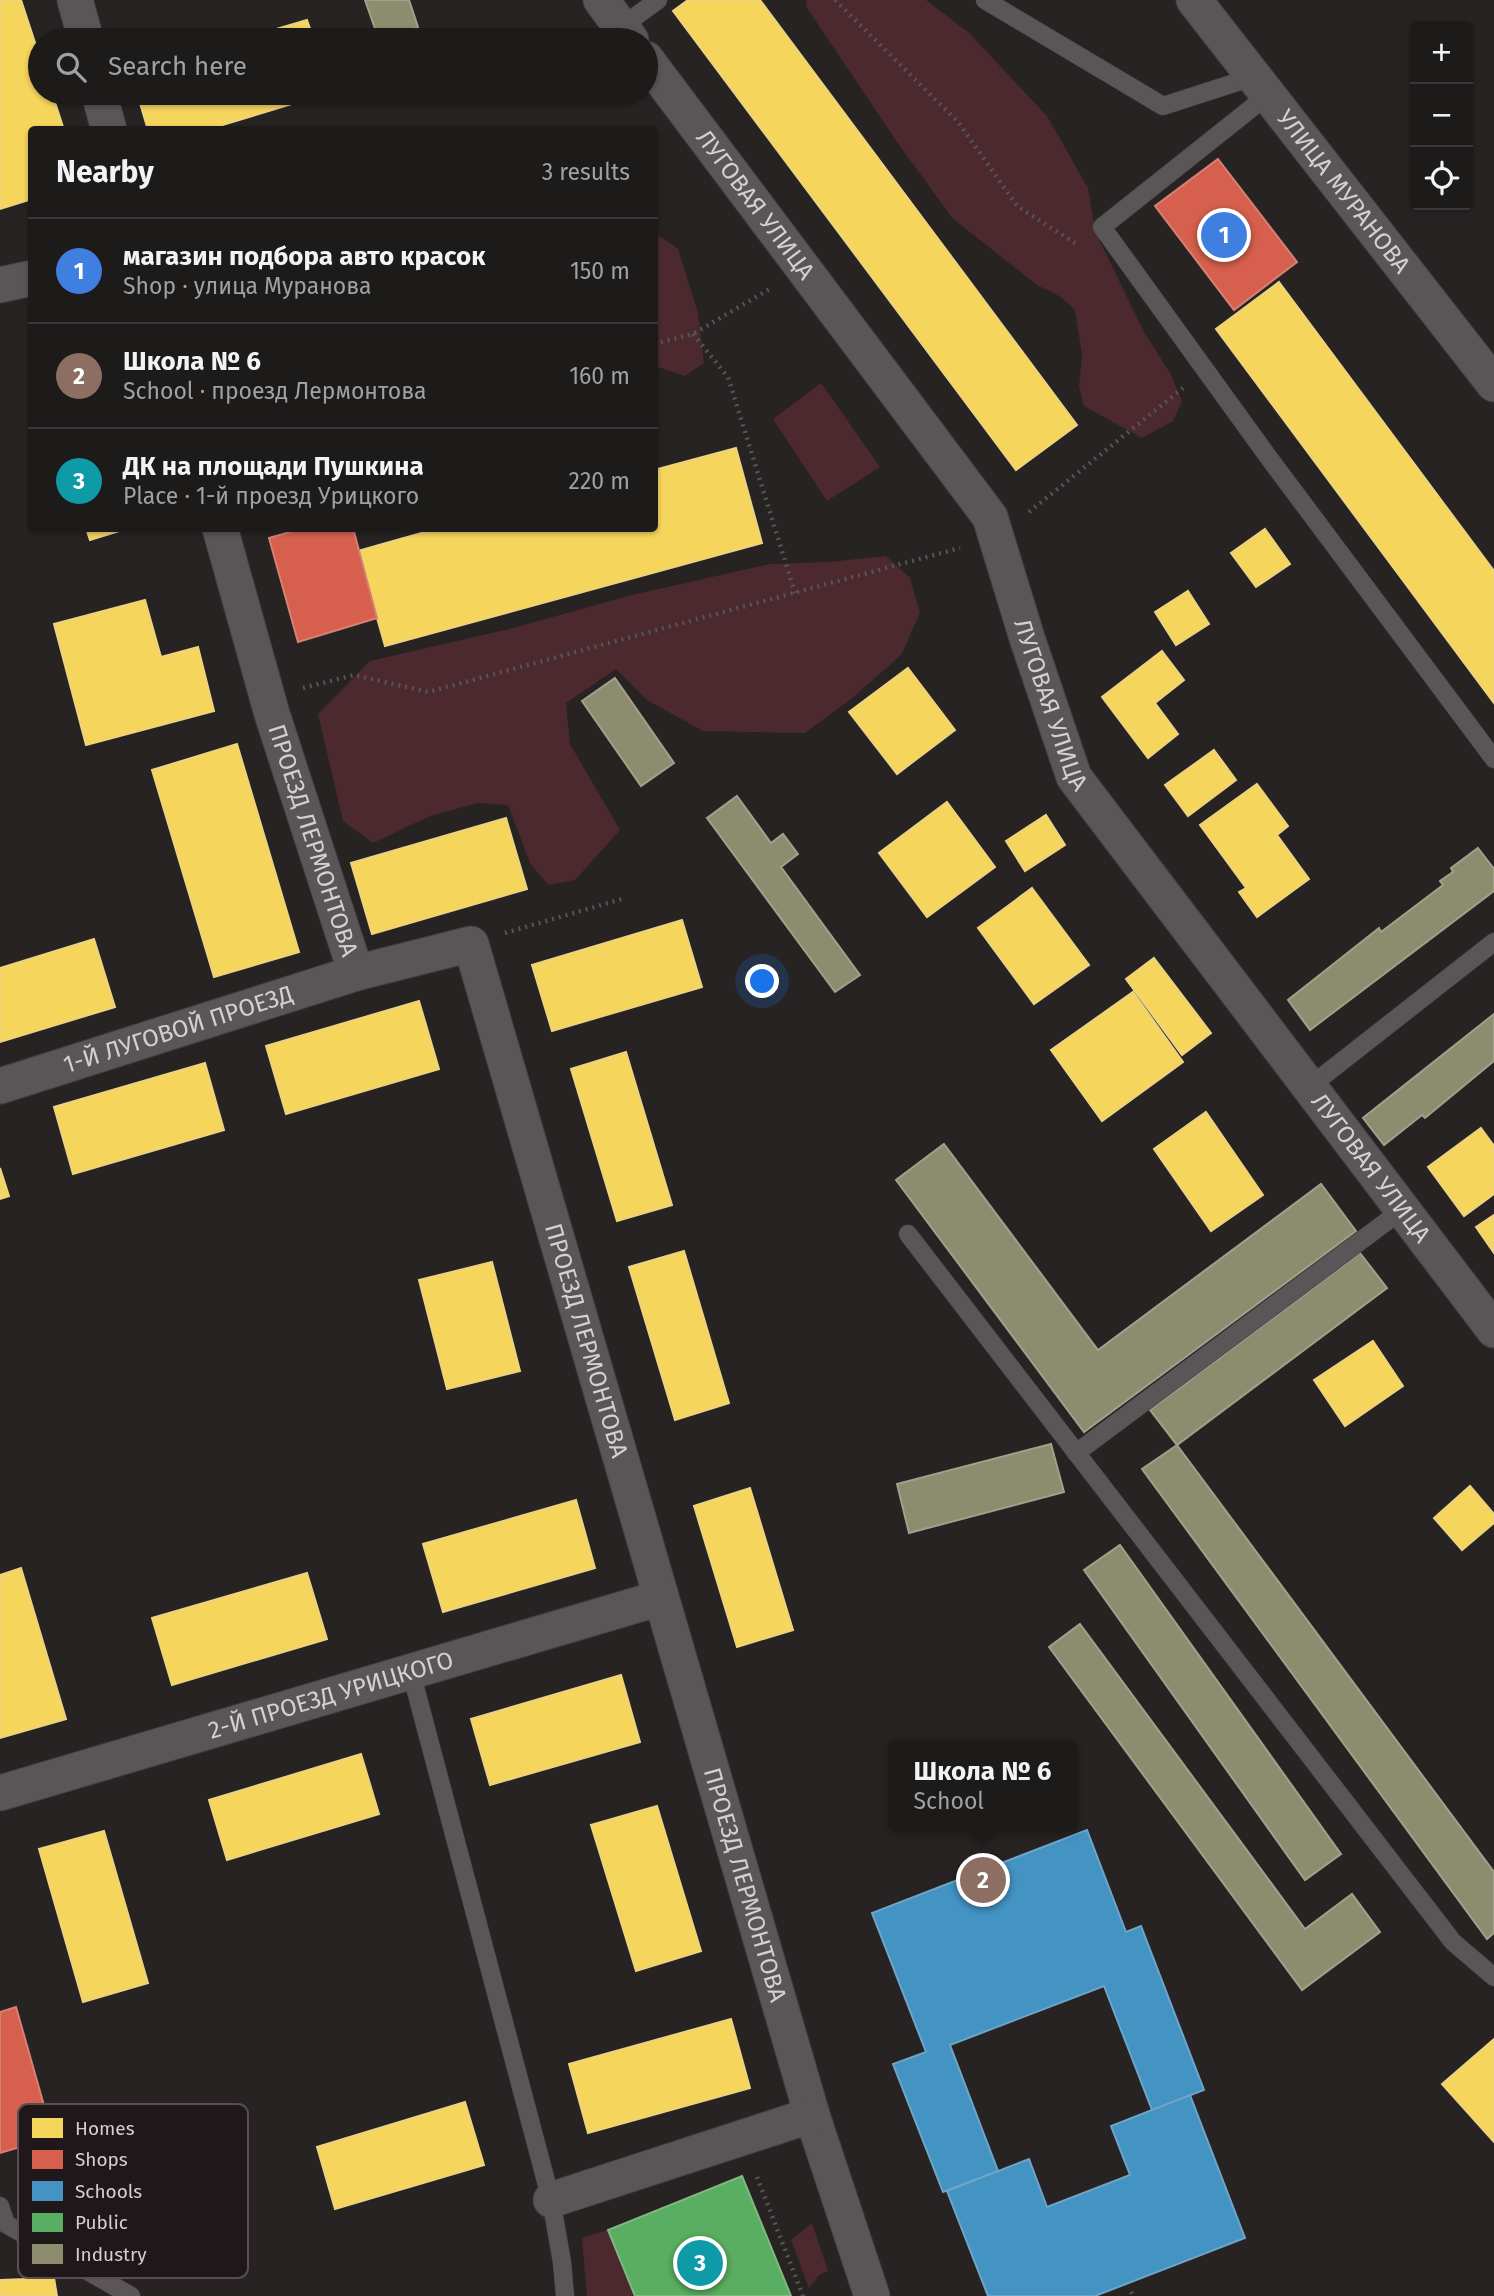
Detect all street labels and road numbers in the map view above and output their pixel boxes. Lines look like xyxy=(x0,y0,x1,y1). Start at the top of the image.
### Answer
street label: УЛИЦА МУРАНОВА xyxy=(1271,104,1416,279)
street label: ЛУГОВАЯ УЛИЦА xyxy=(690,124,821,285)
street label: ЛУГОВАЯ УЛИЦА xyxy=(1008,616,1094,797)
street label: ПРОЕЗД ЛЕРМОНТОВА xyxy=(262,721,364,960)
street label: 1-Й ЛУГОВОЙ ПРОЕЗД xyxy=(60,980,297,1079)
street label: ЛУГОВАЯ УЛИЦА xyxy=(1305,1088,1437,1248)
street label: ПРОЕЗД ЛЕРМОНТОВА xyxy=(539,1220,634,1461)
street label: 2-Й ПРОЕЗД УРИЦКОГО xyxy=(205,1646,457,1745)
street label: ПРОЕЗД ЛЕРМОНТОВА xyxy=(698,1764,792,2005)

